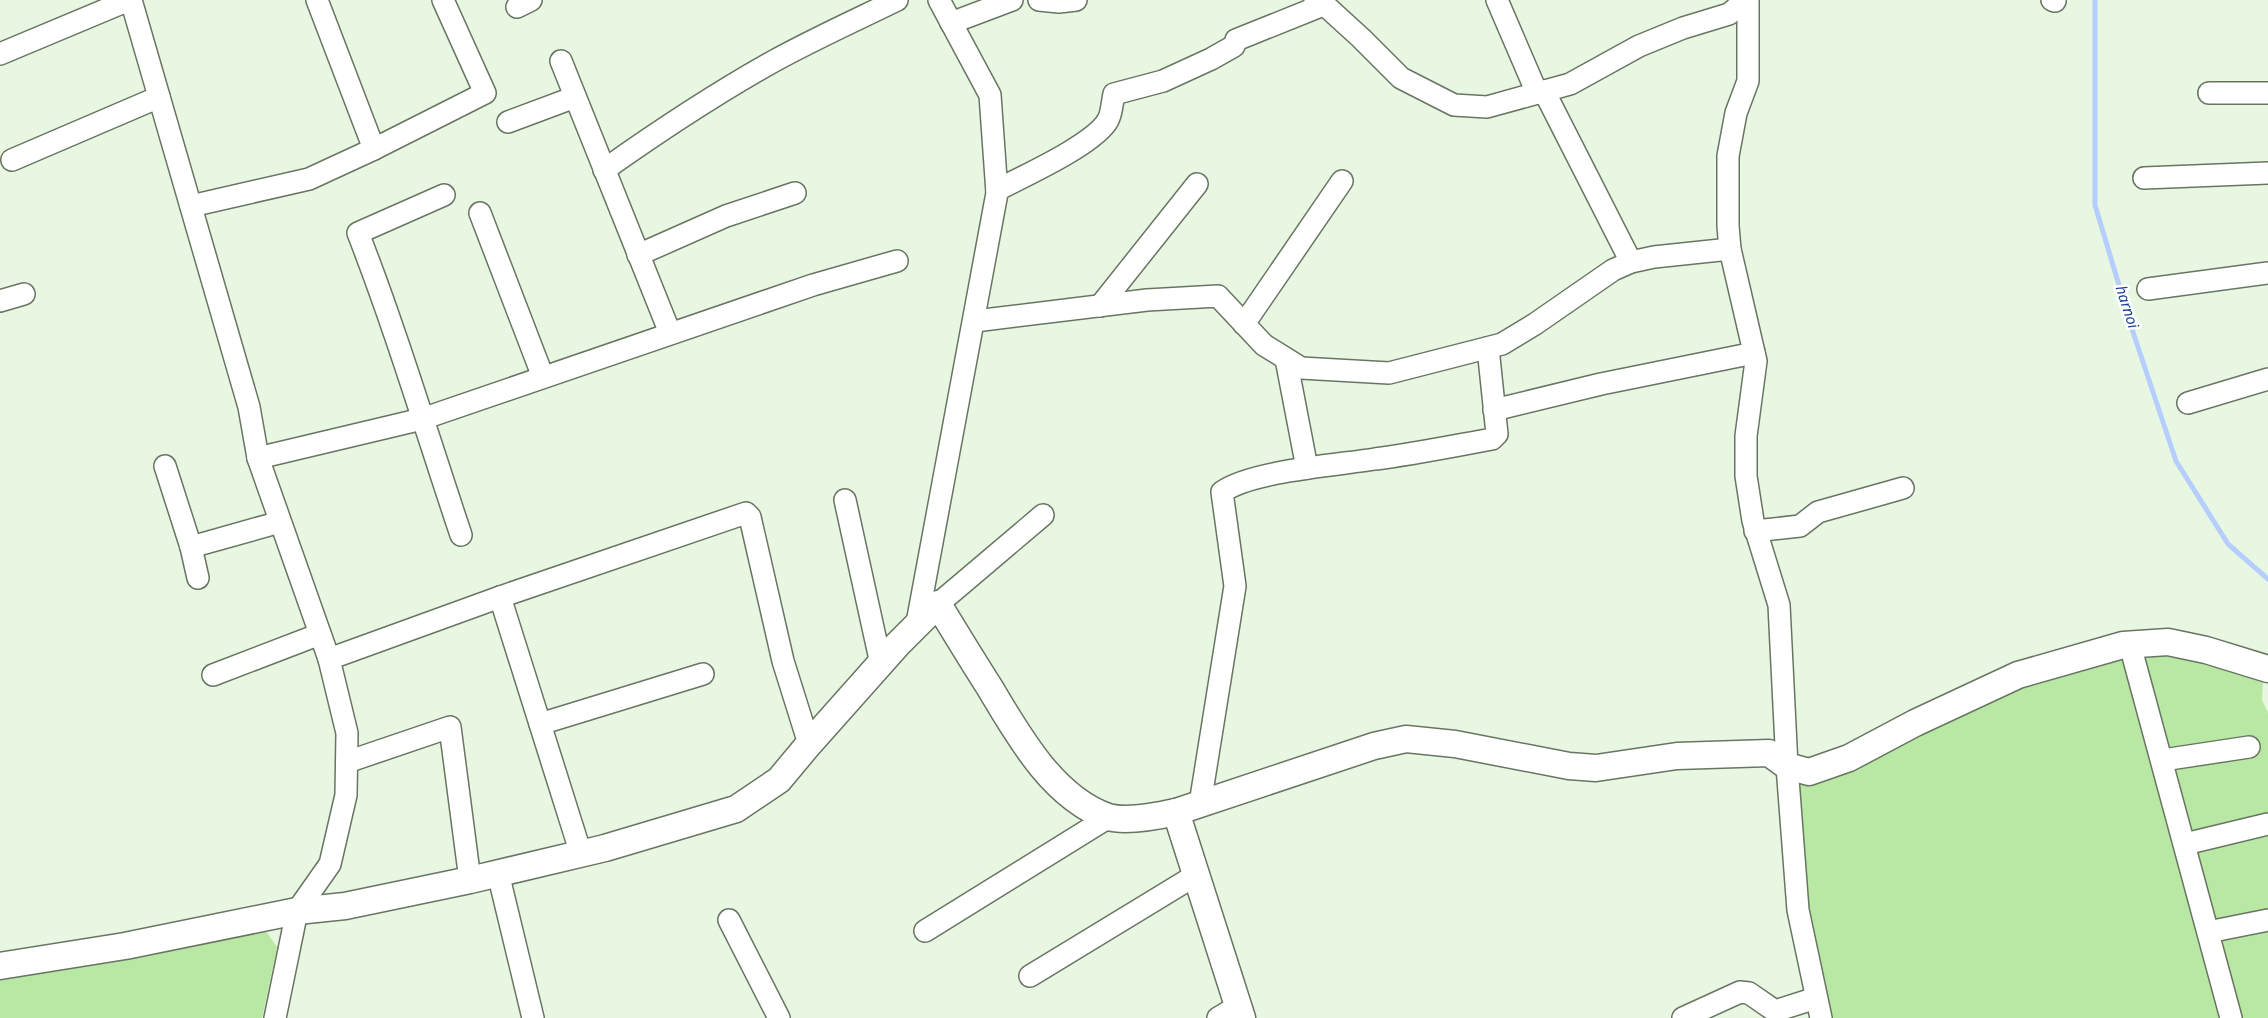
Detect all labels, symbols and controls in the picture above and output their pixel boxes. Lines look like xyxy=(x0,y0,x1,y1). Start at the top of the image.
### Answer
water label: harnoi xyxy=(2112,283,2145,332)

